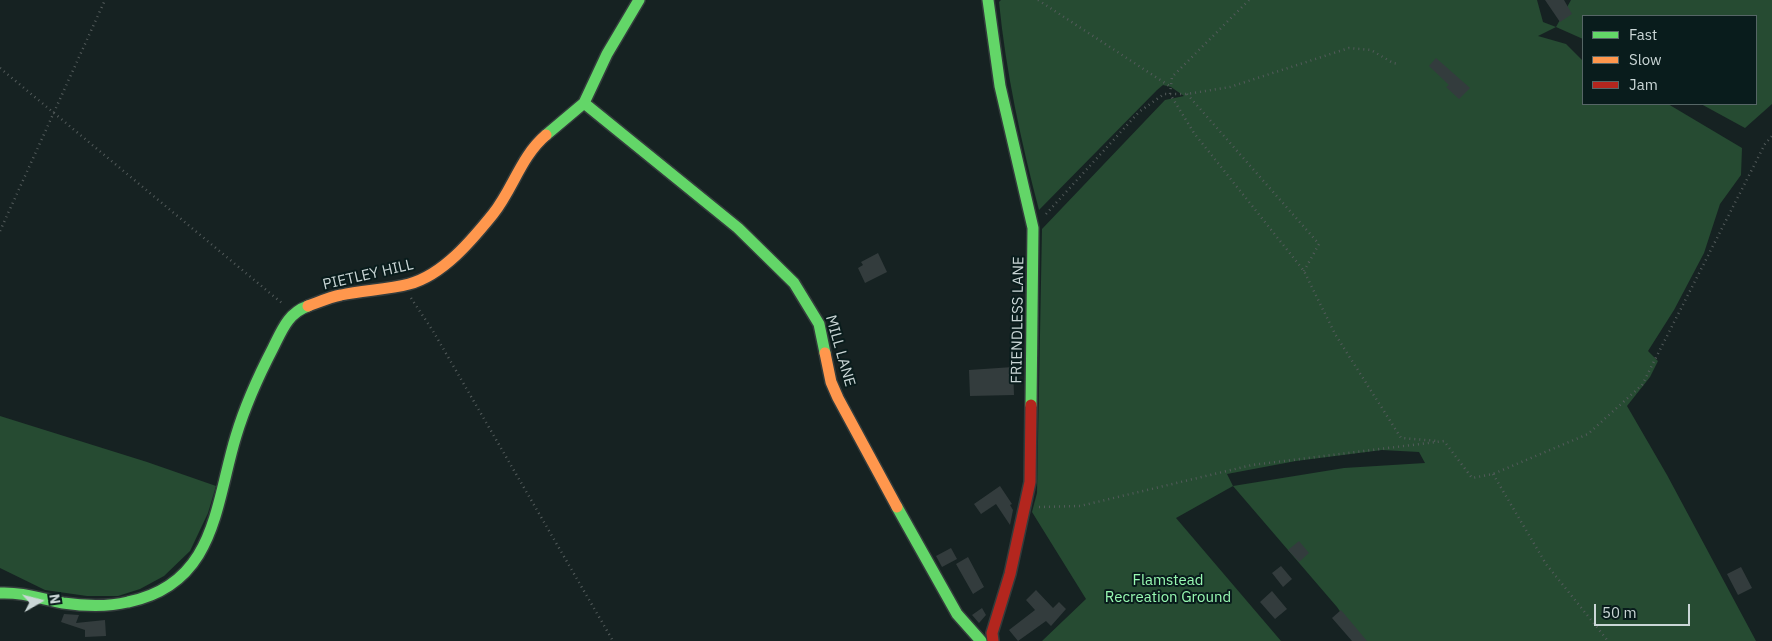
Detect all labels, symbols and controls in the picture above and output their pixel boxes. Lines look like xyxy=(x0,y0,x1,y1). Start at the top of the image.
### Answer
legend xyxy=(1582,15,1757,105)
text: Fast xyxy=(1629,25,1657,44)
text: Slow xyxy=(1629,50,1662,69)
text: Jam xyxy=(1629,75,1658,94)
street label: PIETLEY HILL xyxy=(321,256,415,294)
street label: FRIENDLESS LANE xyxy=(1008,256,1028,384)
street label: MILL LANE xyxy=(821,313,859,389)
park label: Flamstead Recreation Ground xyxy=(1105,572,1231,607)
north arrow xyxy=(15,576,65,626)
text: N xyxy=(45,593,64,605)
scale bar xyxy=(1597,594,1693,626)
text: 50 m xyxy=(1602,603,1637,622)

